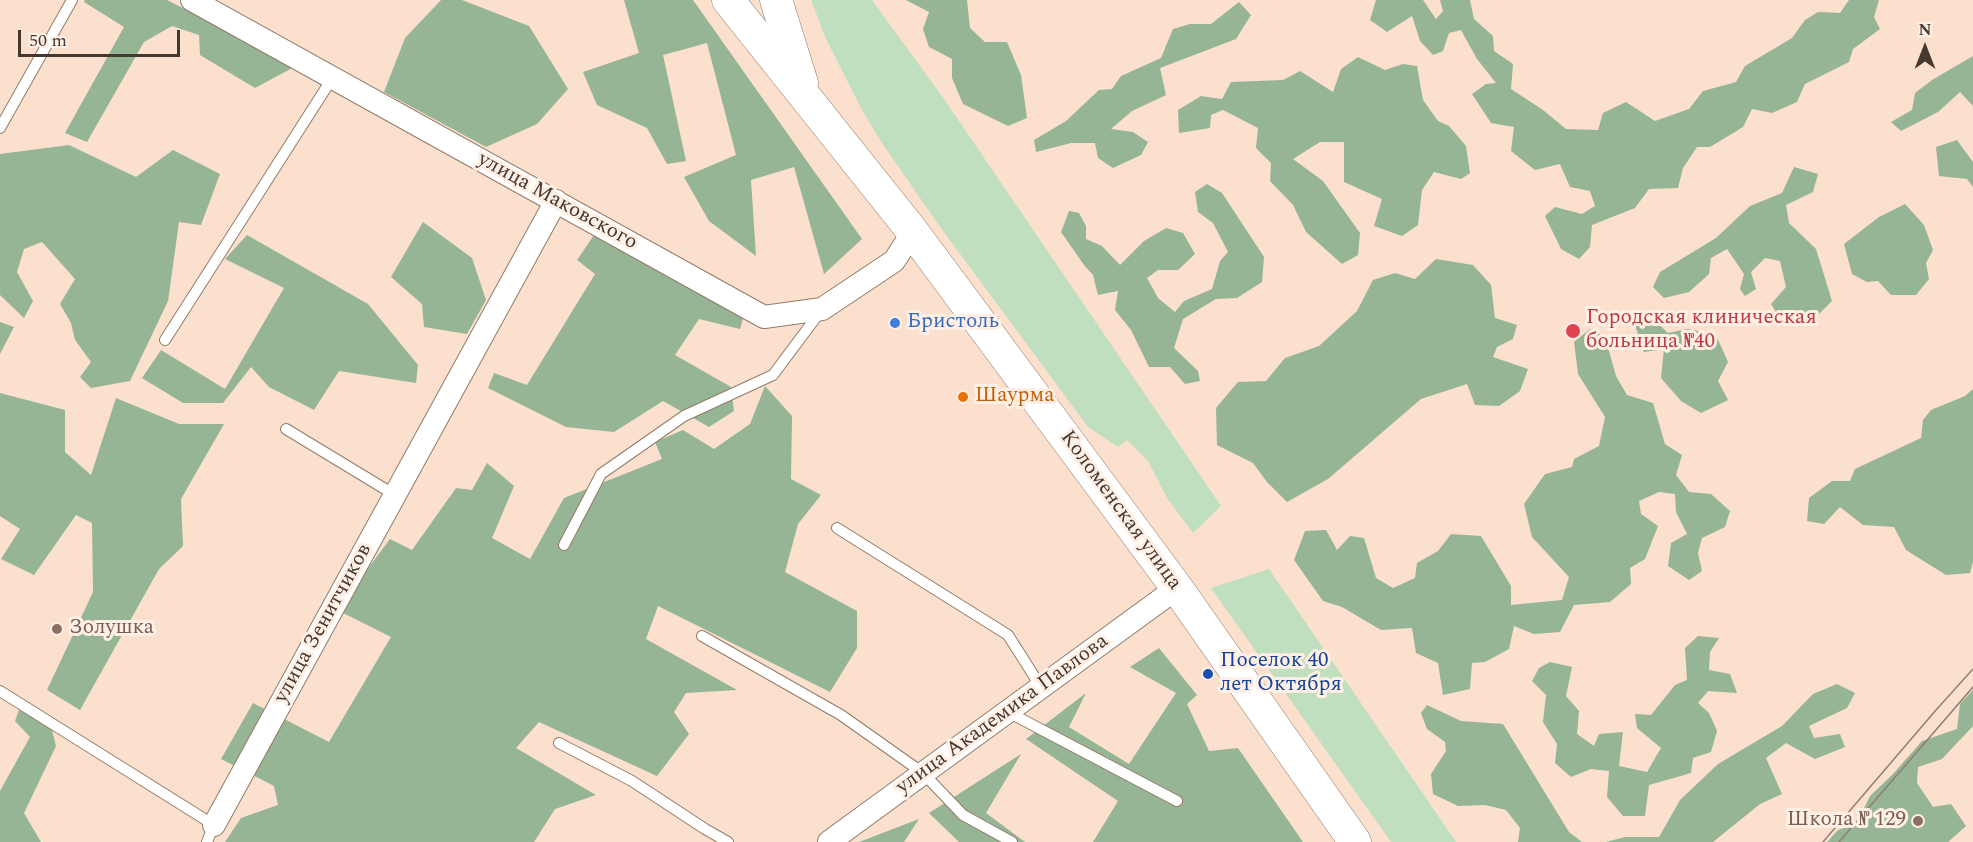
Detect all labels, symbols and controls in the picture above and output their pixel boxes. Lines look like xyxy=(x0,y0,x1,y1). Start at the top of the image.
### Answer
scale bar xyxy=(21,18,183,56)
north arrow xyxy=(1895,18,1955,78)
text: N xyxy=(1918,18,1932,42)
text: 50 m xyxy=(29,27,67,54)
street label: улица Маковского xyxy=(473,148,641,256)
place label: Городская клиническая больница №40 xyxy=(1586,306,1817,356)
place label: Бристоль xyxy=(907,310,999,336)
marker: Бристоль xyxy=(888,316,902,330)
marker: Городская клиническая больница №40 xyxy=(1564,322,1582,340)
place label: Шаурма xyxy=(975,384,1055,410)
marker: Шаурма xyxy=(956,390,970,404)
street label: Коломенская улица xyxy=(1054,426,1186,596)
street label: улица Зенитчиков xyxy=(270,540,378,708)
place label: Золушка xyxy=(69,616,154,642)
marker: Золушка xyxy=(50,622,64,636)
street label: улица Академика Павлова xyxy=(892,629,1114,801)
place label: Поселок 40 лет Октября xyxy=(1220,649,1342,699)
marker: Поселок 40 лет Октября xyxy=(1201,667,1215,681)
place label: Школа № 129 xyxy=(1787,808,1906,834)
marker: Школа № 129 xyxy=(1911,814,1925,828)

